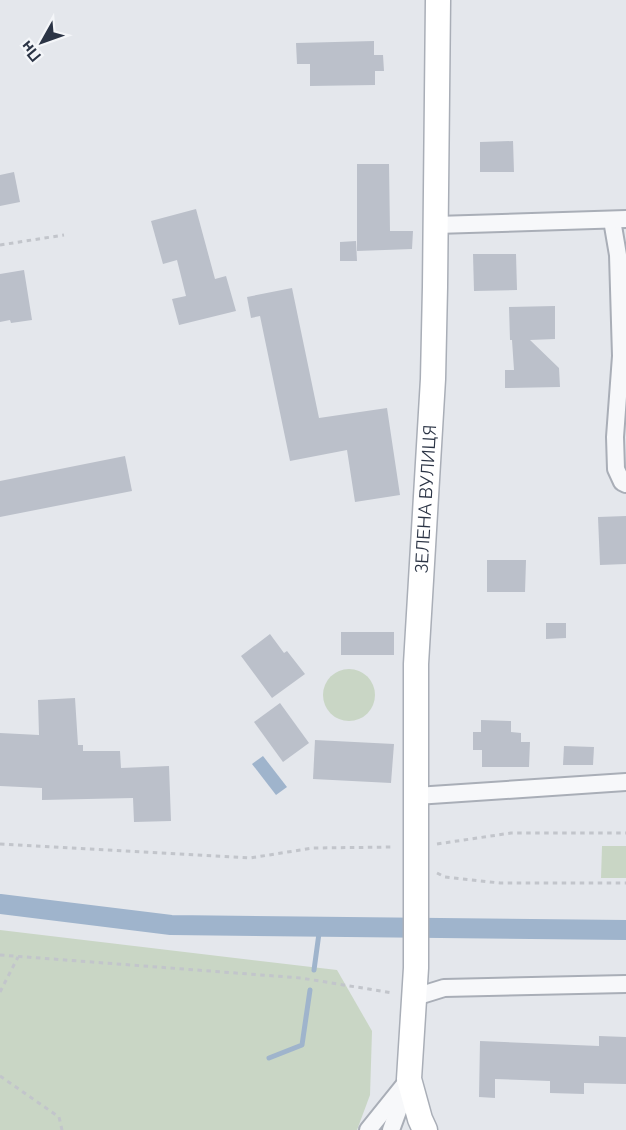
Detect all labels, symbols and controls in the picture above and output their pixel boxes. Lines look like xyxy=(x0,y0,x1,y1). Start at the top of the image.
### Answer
north arrow xyxy=(12,12,72,72)
text: Пн xyxy=(17,37,45,66)
street label: ЗЕЛЕНА ВУЛИЦЯ xyxy=(410,424,440,574)

